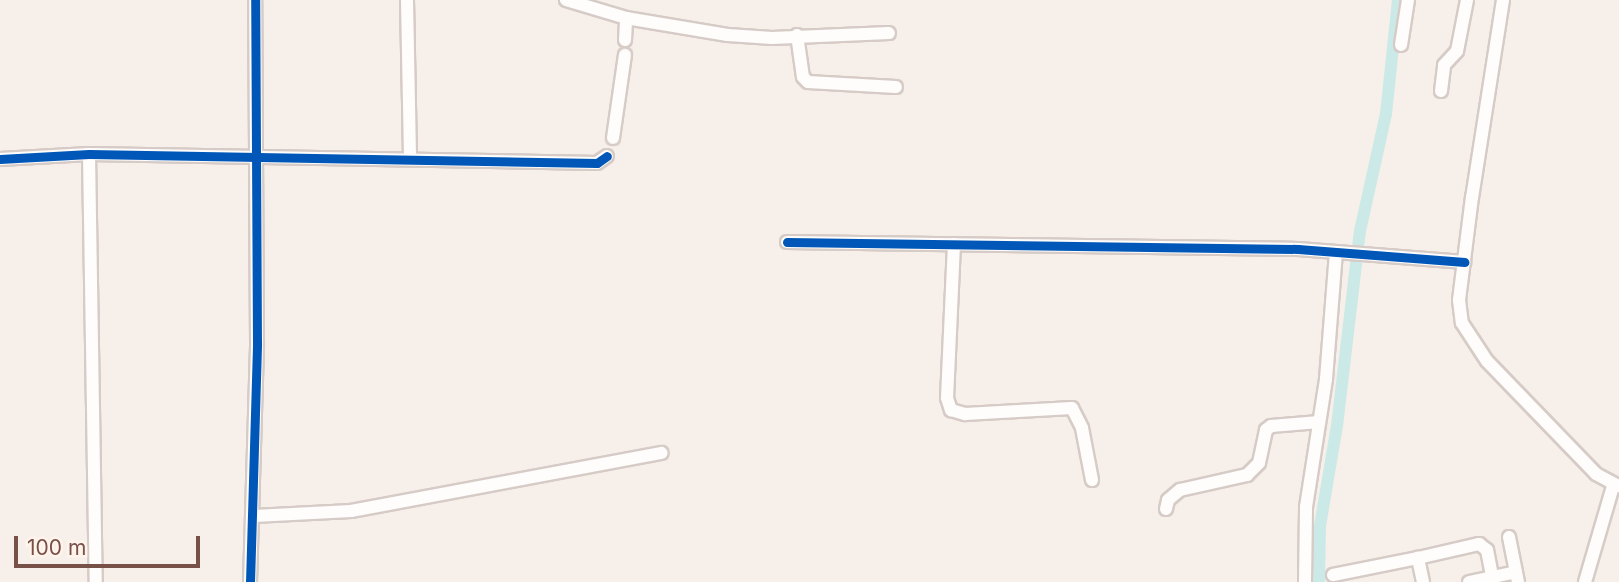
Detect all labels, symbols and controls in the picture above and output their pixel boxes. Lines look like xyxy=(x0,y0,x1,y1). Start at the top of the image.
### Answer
scale bar xyxy=(18,522,203,566)
text: 100 m xyxy=(27,535,86,560)

